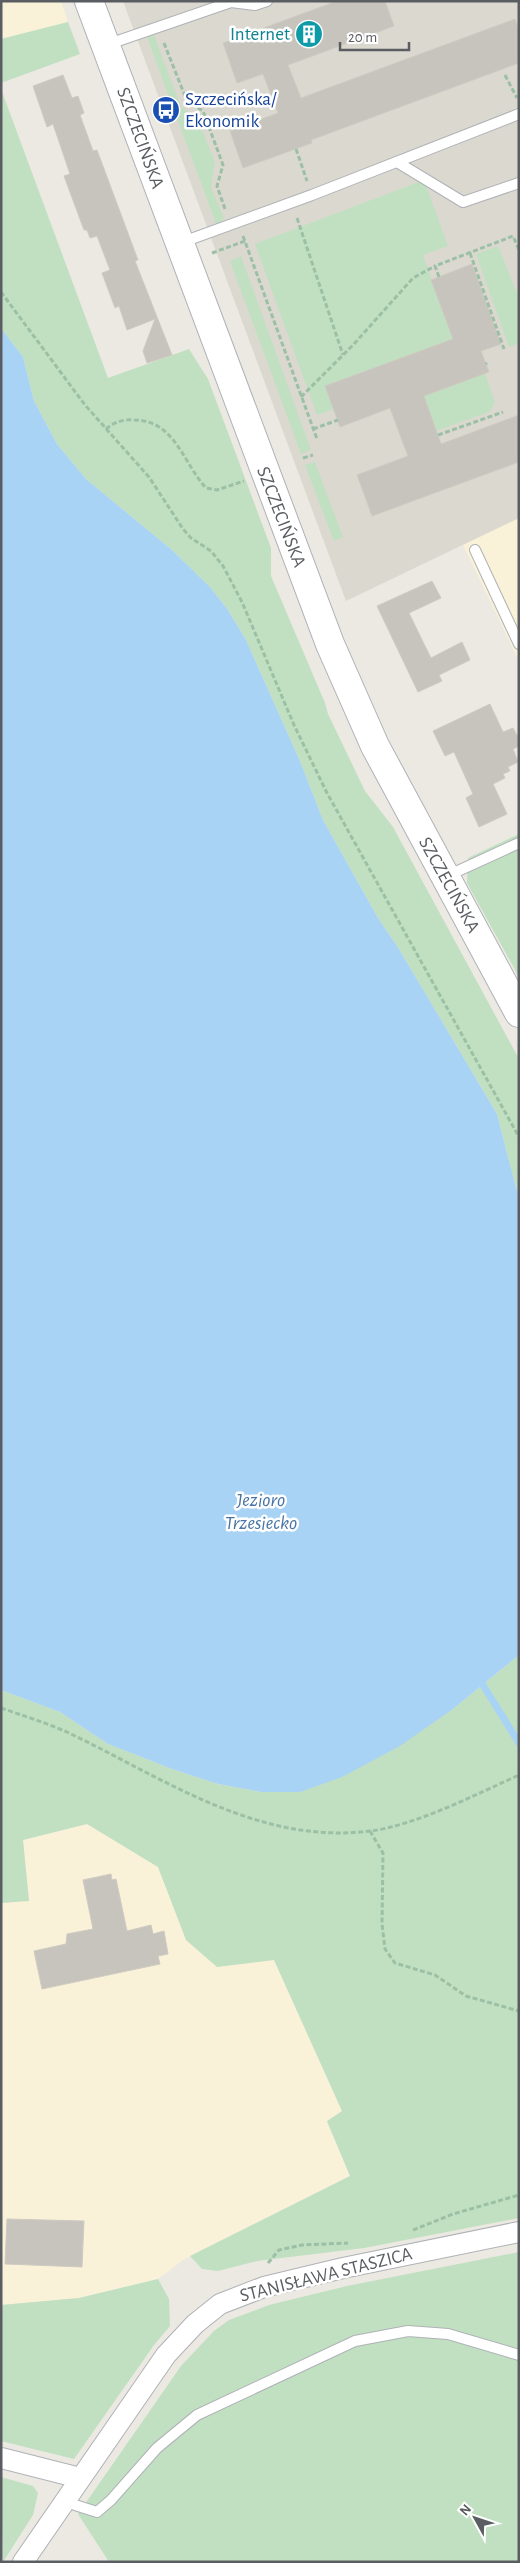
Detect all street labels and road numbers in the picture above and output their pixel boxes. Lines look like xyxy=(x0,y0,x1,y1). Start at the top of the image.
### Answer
street label: SZCZECIŃSKA xyxy=(113,84,169,191)
street label: SZCZECIŃSKA xyxy=(253,463,311,570)
street label: SZCZECIŃSKA xyxy=(415,833,485,936)
street label: STANISŁAWA STASZICA xyxy=(238,2244,414,2306)

